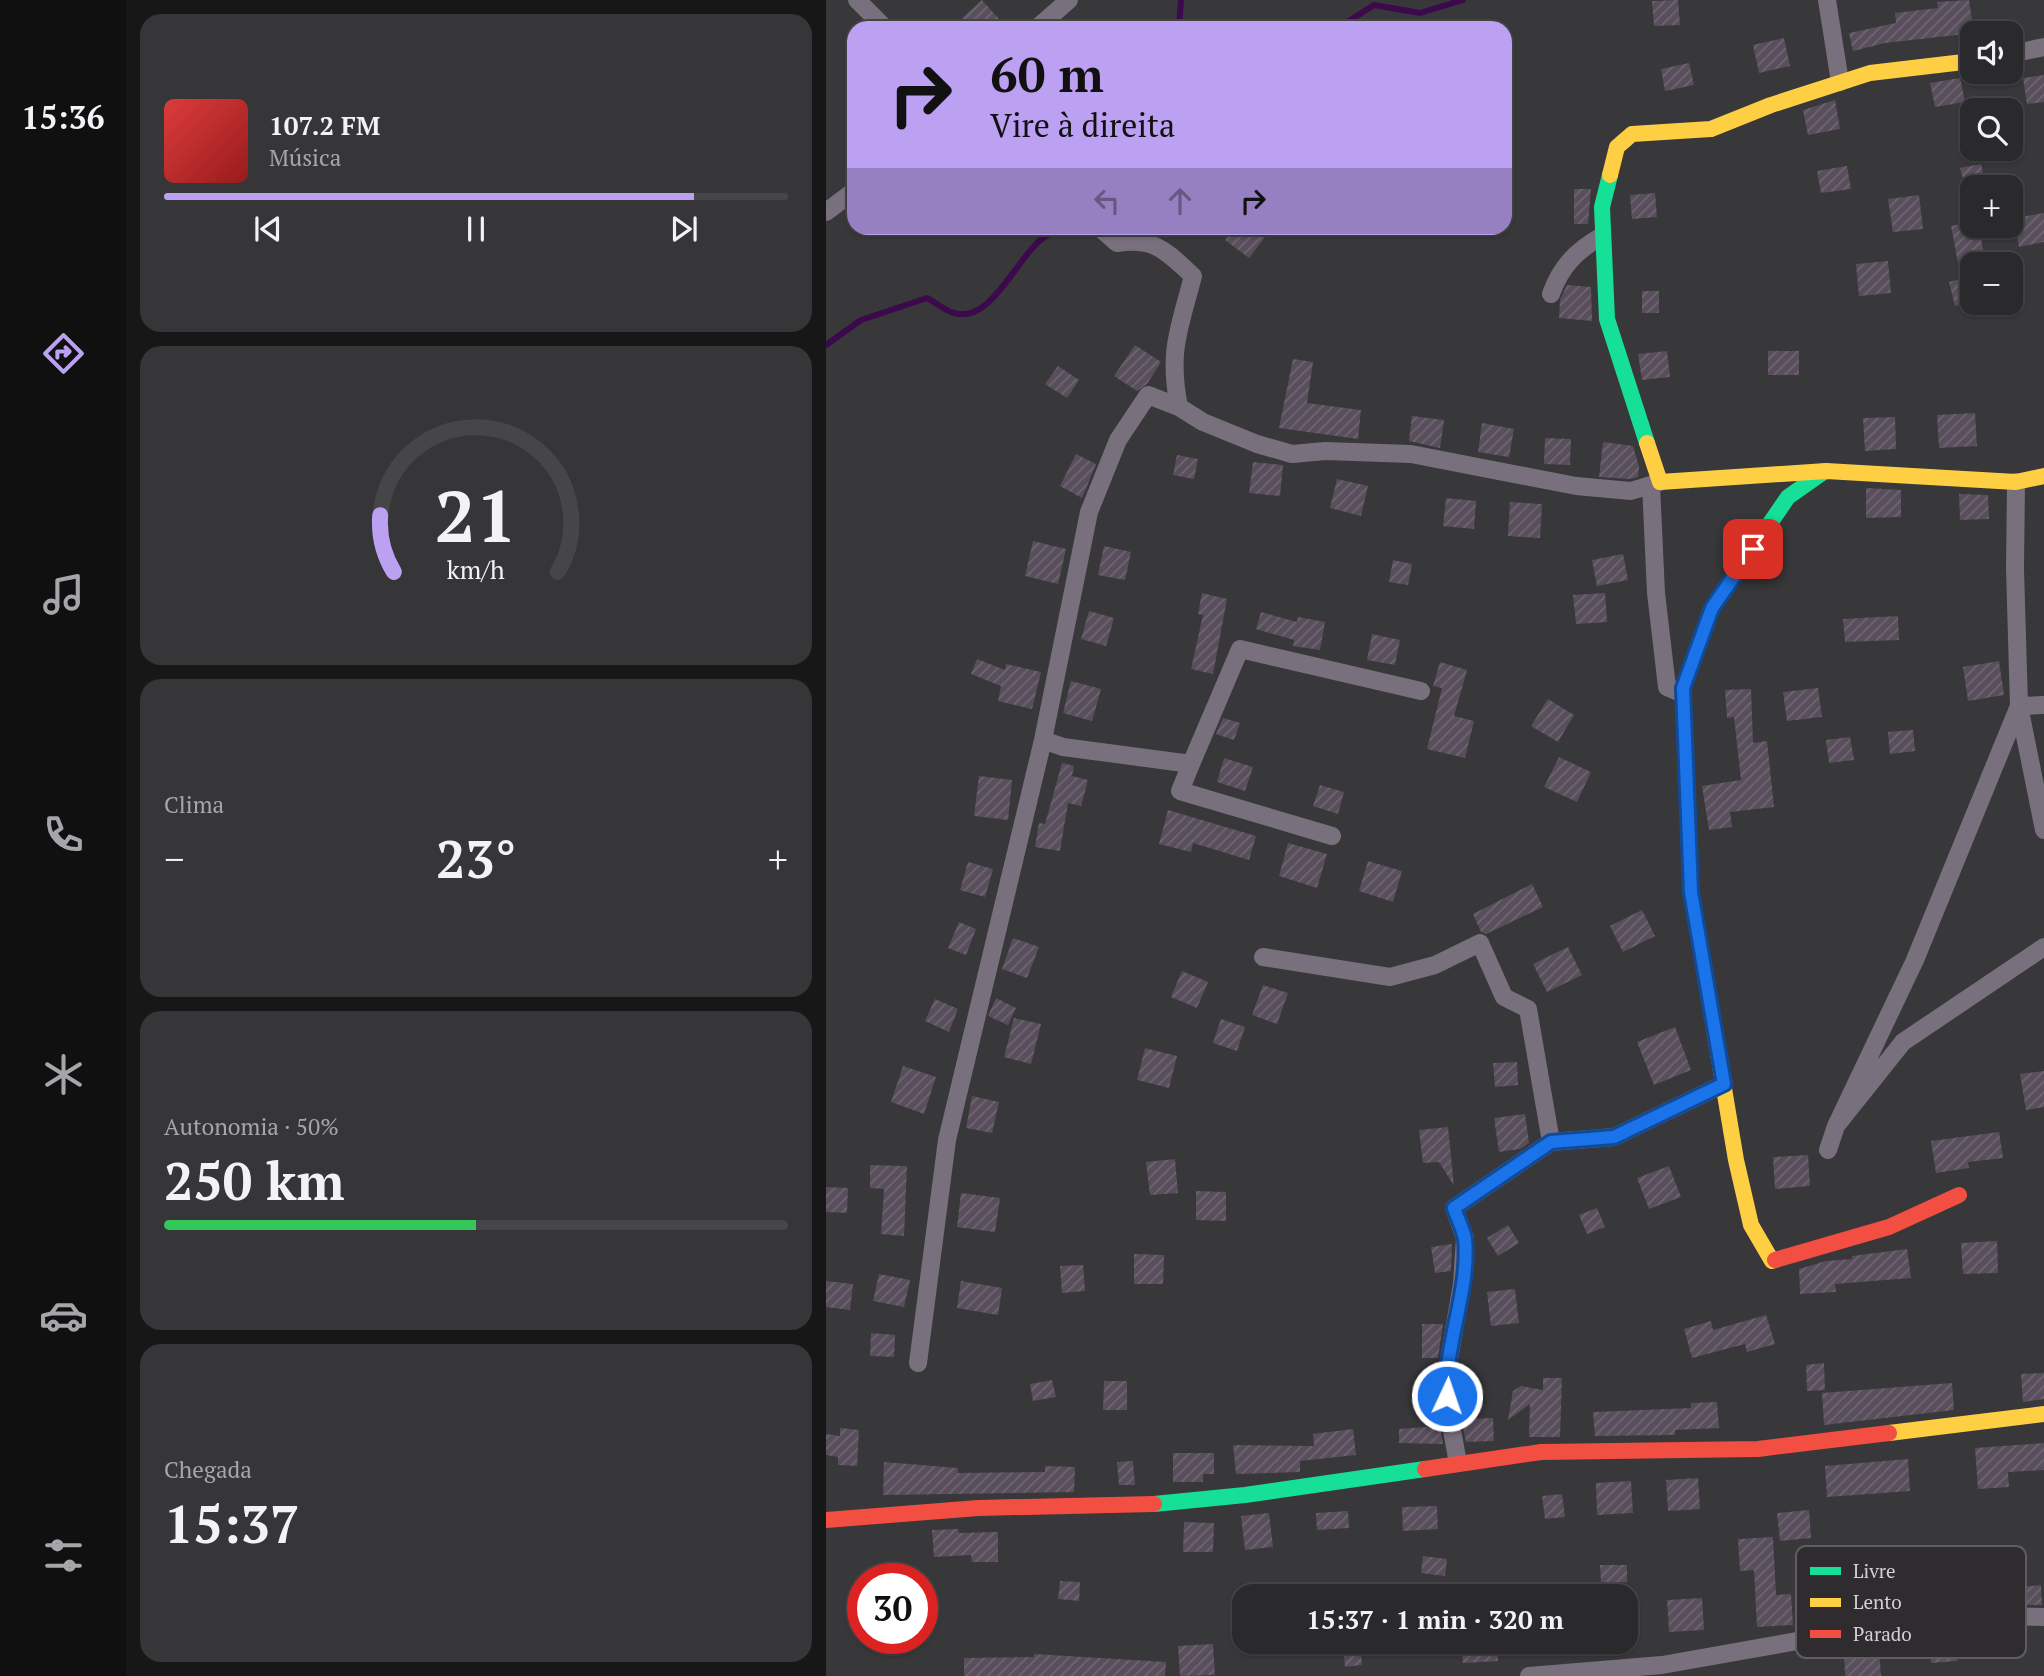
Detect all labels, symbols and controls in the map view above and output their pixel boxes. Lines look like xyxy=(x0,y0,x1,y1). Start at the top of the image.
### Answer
map controls xyxy=(1960,21,2023,315)
button: sound xyxy=(1960,21,2023,84)
text: 60 m xyxy=(990,41,1104,106)
icon: right xyxy=(875,49,966,140)
text: 15:36 xyxy=(21,96,105,138)
button: search xyxy=(1960,98,2023,161)
text: Vire à direita xyxy=(990,104,1175,146)
text: 107.2 FM xyxy=(269,108,380,142)
text: Música xyxy=(269,142,341,173)
button: + xyxy=(1960,175,2023,238)
icon: left xyxy=(1088,182,1126,220)
icon: ahead xyxy=(1161,182,1199,220)
icon: right xyxy=(1234,182,1272,220)
icon: previous xyxy=(249,210,287,248)
icon: pause xyxy=(457,210,495,248)
icon: next xyxy=(665,210,703,248)
button: − xyxy=(1960,252,2023,315)
icon: directions xyxy=(39,329,88,378)
text: 21 xyxy=(435,466,517,563)
pin xyxy=(1723,519,1783,579)
icon: arrive xyxy=(1734,530,1772,568)
text: km/h xyxy=(447,552,505,585)
icon: music xyxy=(39,570,88,619)
text: Clima xyxy=(164,789,224,820)
icon: phone xyxy=(39,810,88,859)
text: 23° xyxy=(436,824,516,893)
text: − xyxy=(164,834,184,884)
text: + xyxy=(768,834,788,884)
icon: climate xyxy=(39,1050,88,1099)
text: Autonomia · 50% xyxy=(164,1111,339,1142)
text: 250 km xyxy=(164,1146,345,1215)
icon: car xyxy=(39,1291,88,1340)
position arrow xyxy=(1410,1359,1484,1433)
text: Chegada xyxy=(164,1454,252,1485)
text: 15:37 xyxy=(164,1489,299,1558)
icon: filters xyxy=(39,1531,88,1580)
legend xyxy=(1796,1546,2026,1658)
text: Livre xyxy=(1853,1558,1896,1583)
speed limit sign: 30 xyxy=(847,1563,938,1654)
text: Lento xyxy=(1853,1589,1902,1614)
text: 15:37 · 1 min · 320 m xyxy=(1306,1602,1564,1636)
text: Parado xyxy=(1853,1621,1912,1646)

